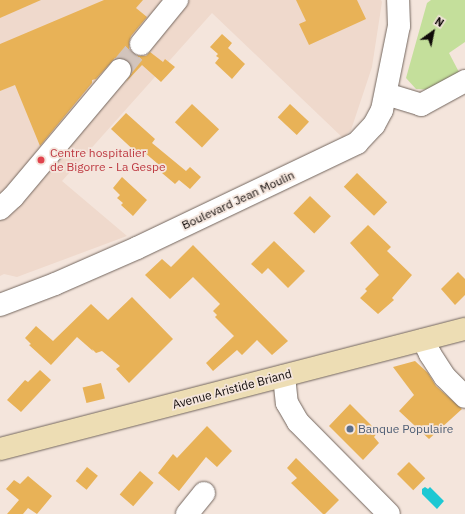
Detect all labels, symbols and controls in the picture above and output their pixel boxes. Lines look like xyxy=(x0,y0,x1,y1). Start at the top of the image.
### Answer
north arrow xyxy=(413,12,453,52)
text: N xyxy=(432,14,447,30)
place label: Centre hospitalier de Bigorre - La Gespe xyxy=(50,146,166,174)
marker: Centre hospitalier de Bigorre - La Gespe xyxy=(35,154,47,166)
street label: Boulevard Jean Moulin xyxy=(179,168,297,232)
street label: Avenue Aristide Briand xyxy=(171,366,293,412)
place label: Banque Populaire xyxy=(358,422,453,436)
marker: Banque Populaire xyxy=(345,424,355,434)

